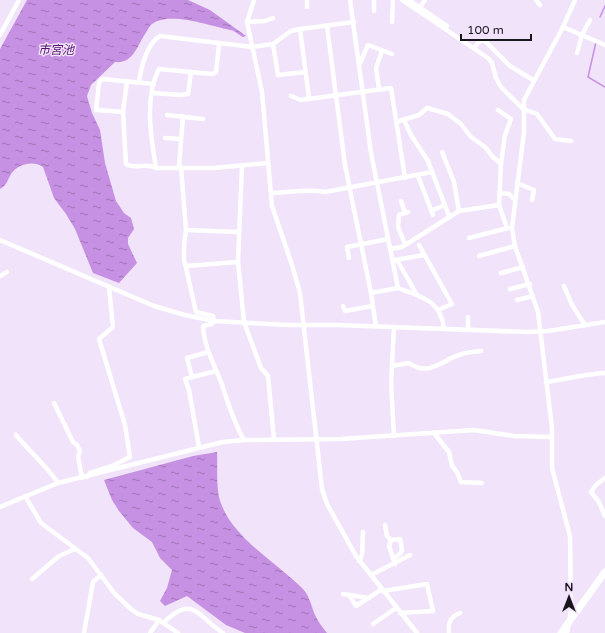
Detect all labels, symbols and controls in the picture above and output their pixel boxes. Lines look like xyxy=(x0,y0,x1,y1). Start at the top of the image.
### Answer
scale bar xyxy=(461,16,531,42)
text: 100 m xyxy=(467,23,504,37)
water label: 市宮池 xyxy=(38,43,75,57)
north arrow xyxy=(549,577,589,617)
text: N xyxy=(565,581,573,594)

